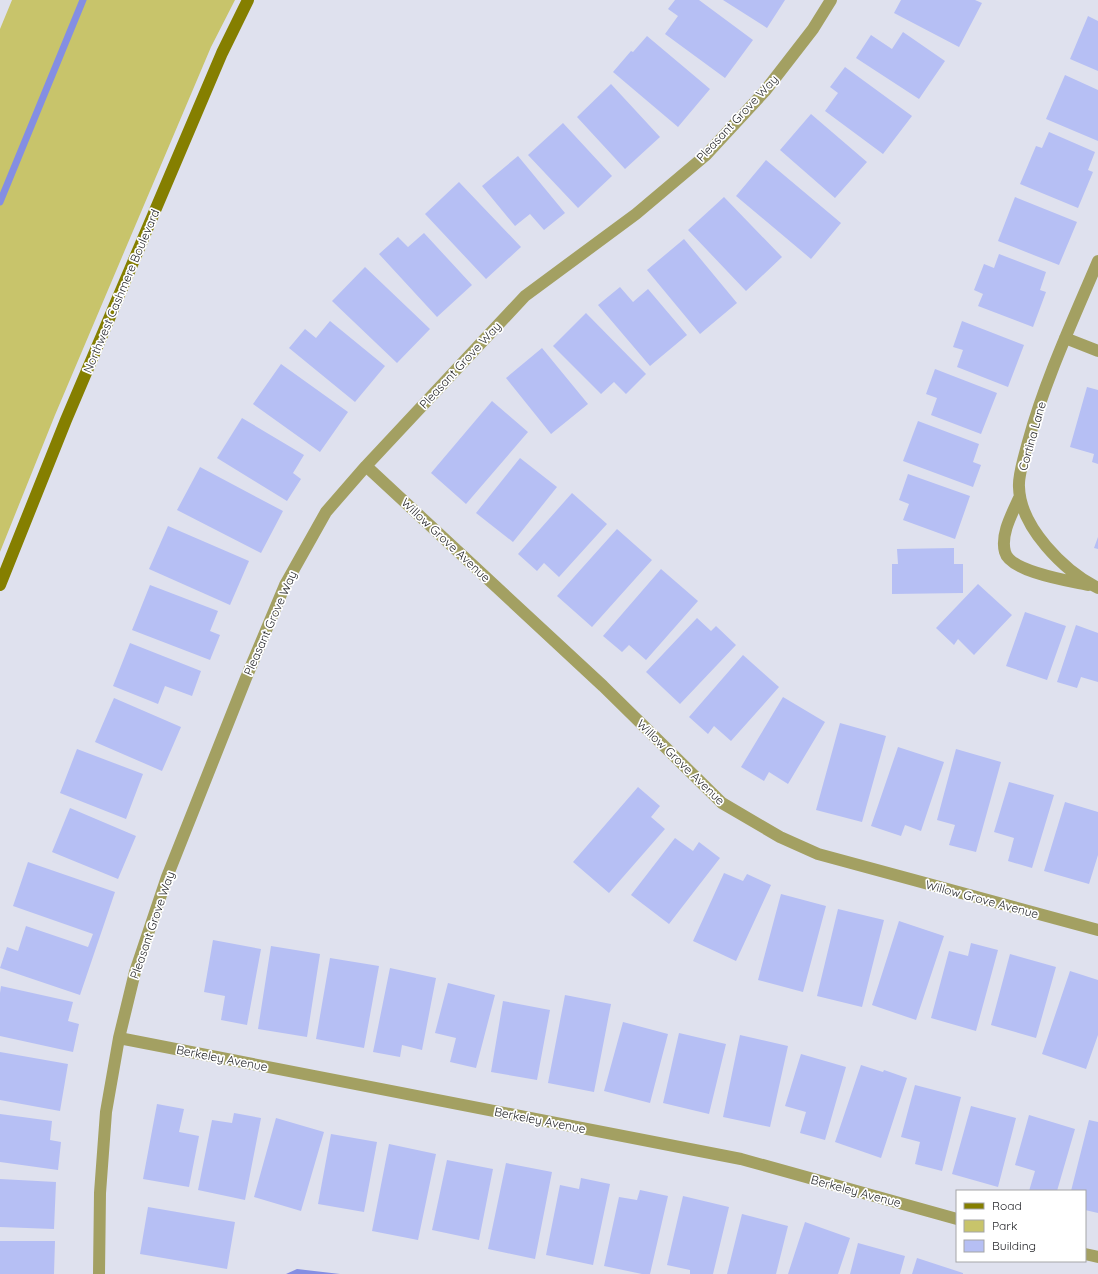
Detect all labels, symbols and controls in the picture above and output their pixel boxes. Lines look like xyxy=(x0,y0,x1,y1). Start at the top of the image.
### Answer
street label: Pleasant Grove Way xyxy=(693,72,781,164)
street label: Northwest Cashmere Boulevard xyxy=(80,207,162,375)
street label: Pleasant Grove Way xyxy=(416,319,504,411)
street label: Cortina Lane xyxy=(1015,400,1049,472)
street label: Willow Grove Avenue xyxy=(398,495,494,585)
street label: Pleasant Grove Way xyxy=(240,568,300,678)
street label: Willow Grove Avenue xyxy=(634,716,728,808)
street label: Pleasant Grove Way xyxy=(127,869,177,981)
street label: Willow Grove Avenue xyxy=(924,877,1040,921)
street label: Berkeley Avenue xyxy=(175,1042,269,1074)
street label: Berkeley Avenue xyxy=(493,1104,587,1136)
street label: Berkeley Avenue xyxy=(809,1172,903,1210)
legend xyxy=(956,1190,1086,1262)
text: Road xyxy=(992,1198,1022,1213)
text: Park xyxy=(992,1218,1017,1233)
text: Building xyxy=(992,1238,1036,1253)

